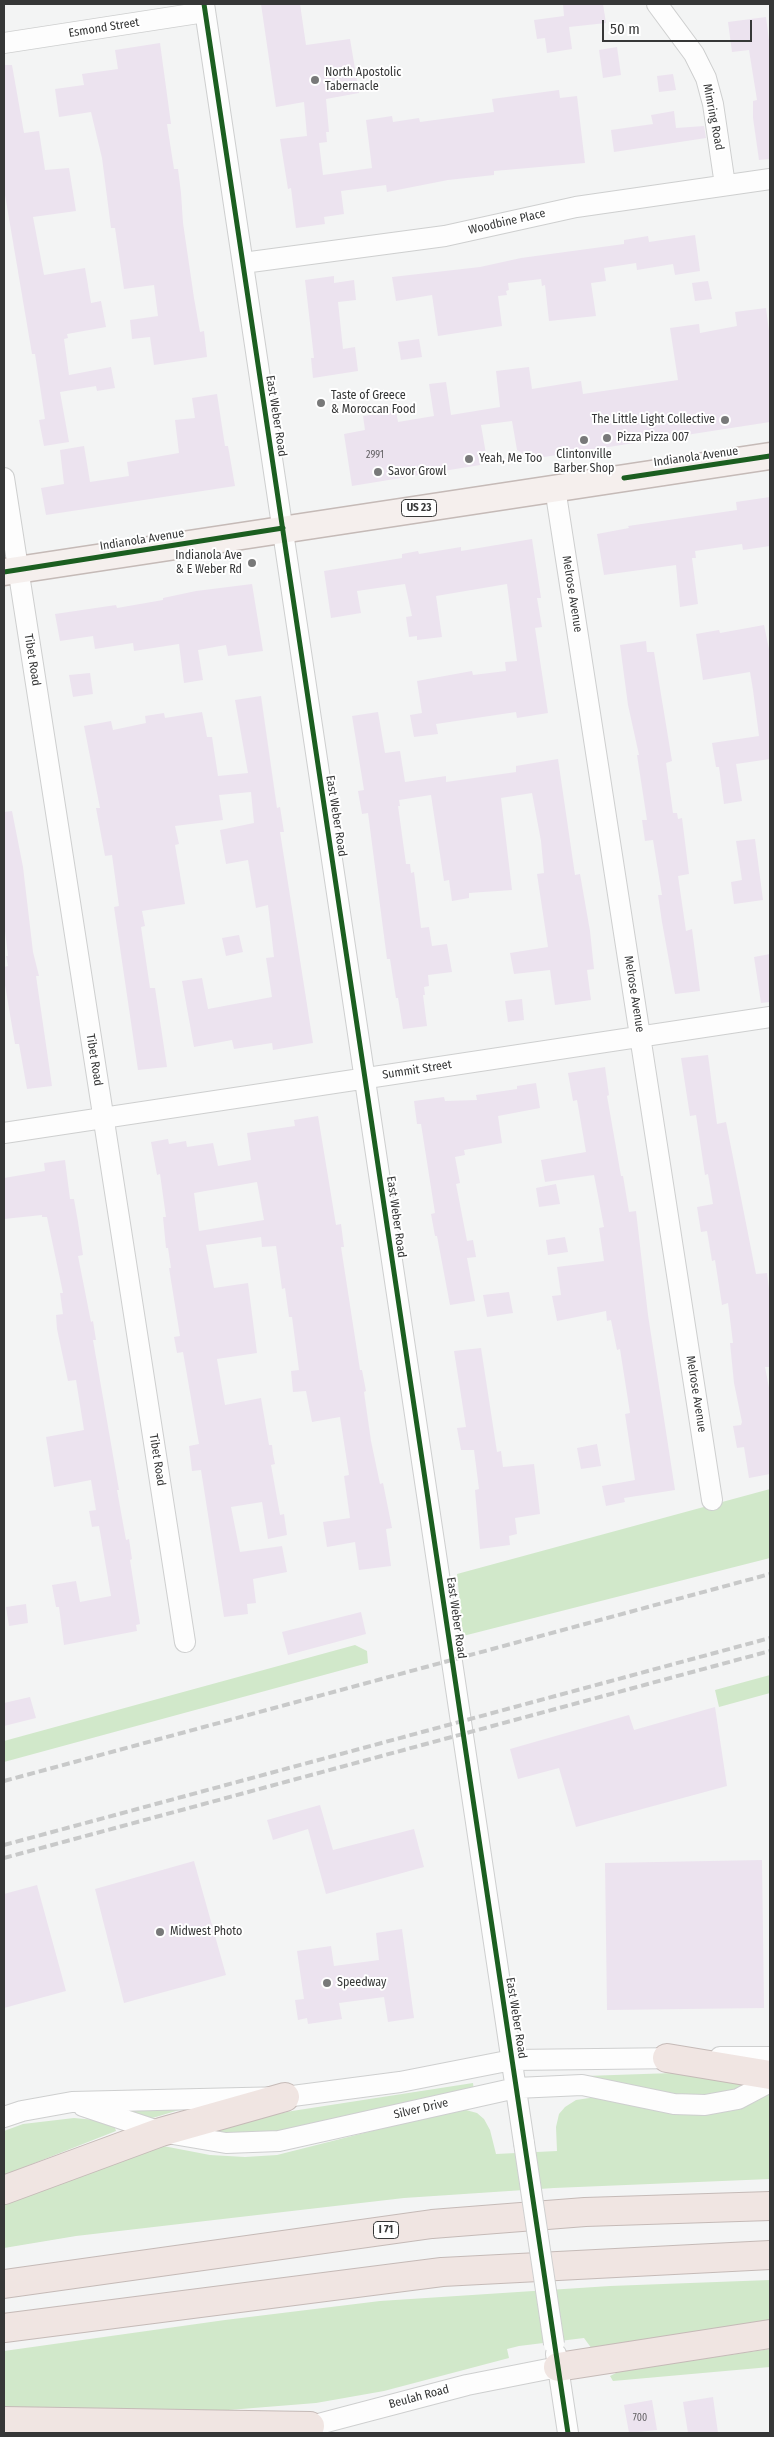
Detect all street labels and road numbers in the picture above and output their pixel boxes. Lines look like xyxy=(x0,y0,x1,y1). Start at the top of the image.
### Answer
street label: Esmond Street xyxy=(68,15,140,41)
street label: Mimring Road xyxy=(699,82,727,152)
street label: Woodbine Place xyxy=(467,206,547,238)
street label: East Weber Road xyxy=(262,374,290,458)
street label: Indianola Avenue xyxy=(653,444,739,470)
road number: US 23 xyxy=(402,499,436,516)
street label: Indianola Avenue xyxy=(99,526,185,554)
street label: Melrose Avenue xyxy=(559,554,585,634)
street label: Tibet Road xyxy=(21,633,43,687)
street label: East Weber Road xyxy=(322,774,350,858)
street label: Melrose Avenue xyxy=(621,954,647,1034)
street label: Tibet Road xyxy=(83,1033,105,1087)
street label: Summit Street xyxy=(381,1057,453,1083)
street label: East Weber Road xyxy=(383,1175,409,1259)
street label: Melrose Avenue xyxy=(683,1354,709,1434)
street label: Tibet Road xyxy=(146,1433,168,1487)
street label: East Weber Road xyxy=(443,1576,469,1660)
street label: East Weber Road xyxy=(502,1976,530,2060)
street label: Silver Drive xyxy=(392,2096,450,2122)
road number: I 71 xyxy=(374,2222,398,2238)
street label: Beulah Road xyxy=(387,2382,451,2412)

